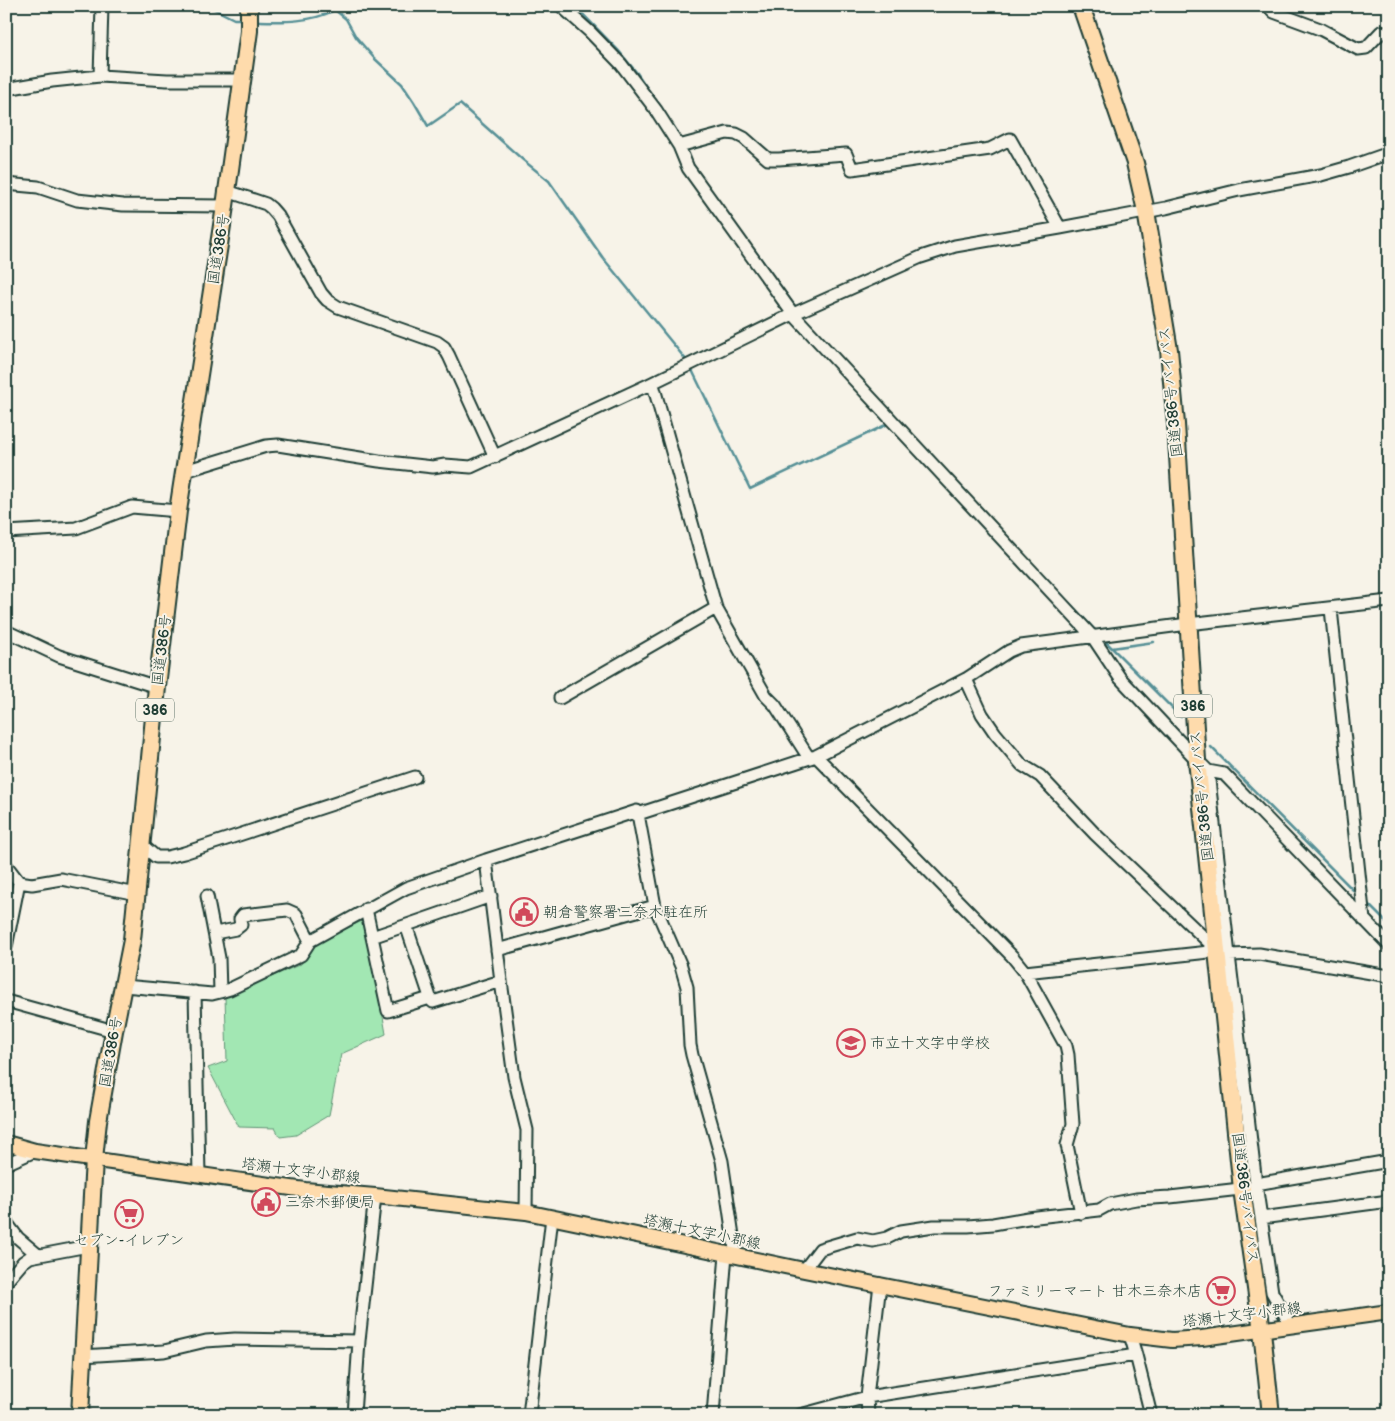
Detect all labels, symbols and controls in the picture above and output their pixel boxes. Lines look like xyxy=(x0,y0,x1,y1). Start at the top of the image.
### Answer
street label: 国道386号 xyxy=(204,212,234,286)
street label: 国道386号バイパス xyxy=(1155,325,1187,459)
street label: 国道386号 xyxy=(148,613,176,687)
road number: 386 xyxy=(1174,694,1212,718)
road number: 386 xyxy=(136,698,174,722)
street label: 国道386号バイパス xyxy=(1186,729,1218,863)
public building icon: 朝倉警察署三奈木駐在所 xyxy=(509,897,539,927)
place label: 朝倉警察署三奈木駐在所 xyxy=(543,903,708,922)
street label: 国道386号 xyxy=(95,1015,127,1089)
school or university icon: 市立十文字中学校 xyxy=(836,1028,866,1058)
place label: 市立十文字中学校 xyxy=(870,1034,990,1053)
street label: 国道386号バイパス xyxy=(1228,1131,1262,1265)
street label: 塔瀬十文字小郡線 xyxy=(240,1154,362,1188)
public building icon: 三奈木郵便局 xyxy=(251,1187,281,1217)
place label: 三奈木郵便局 xyxy=(285,1193,375,1212)
supermarket icon: セブン-イレブン xyxy=(114,1199,144,1229)
street label: 塔瀬十文字小郡線 xyxy=(641,1210,763,1254)
place label: セブン-イレブン xyxy=(74,1231,184,1250)
supermarket icon: ファミリーマート 甘木三奈木店 xyxy=(1206,1276,1236,1306)
place label: ファミリーマート 甘木三奈木店 xyxy=(988,1282,1202,1301)
street label: 塔瀬十文字小郡線 xyxy=(1181,1298,1303,1332)

